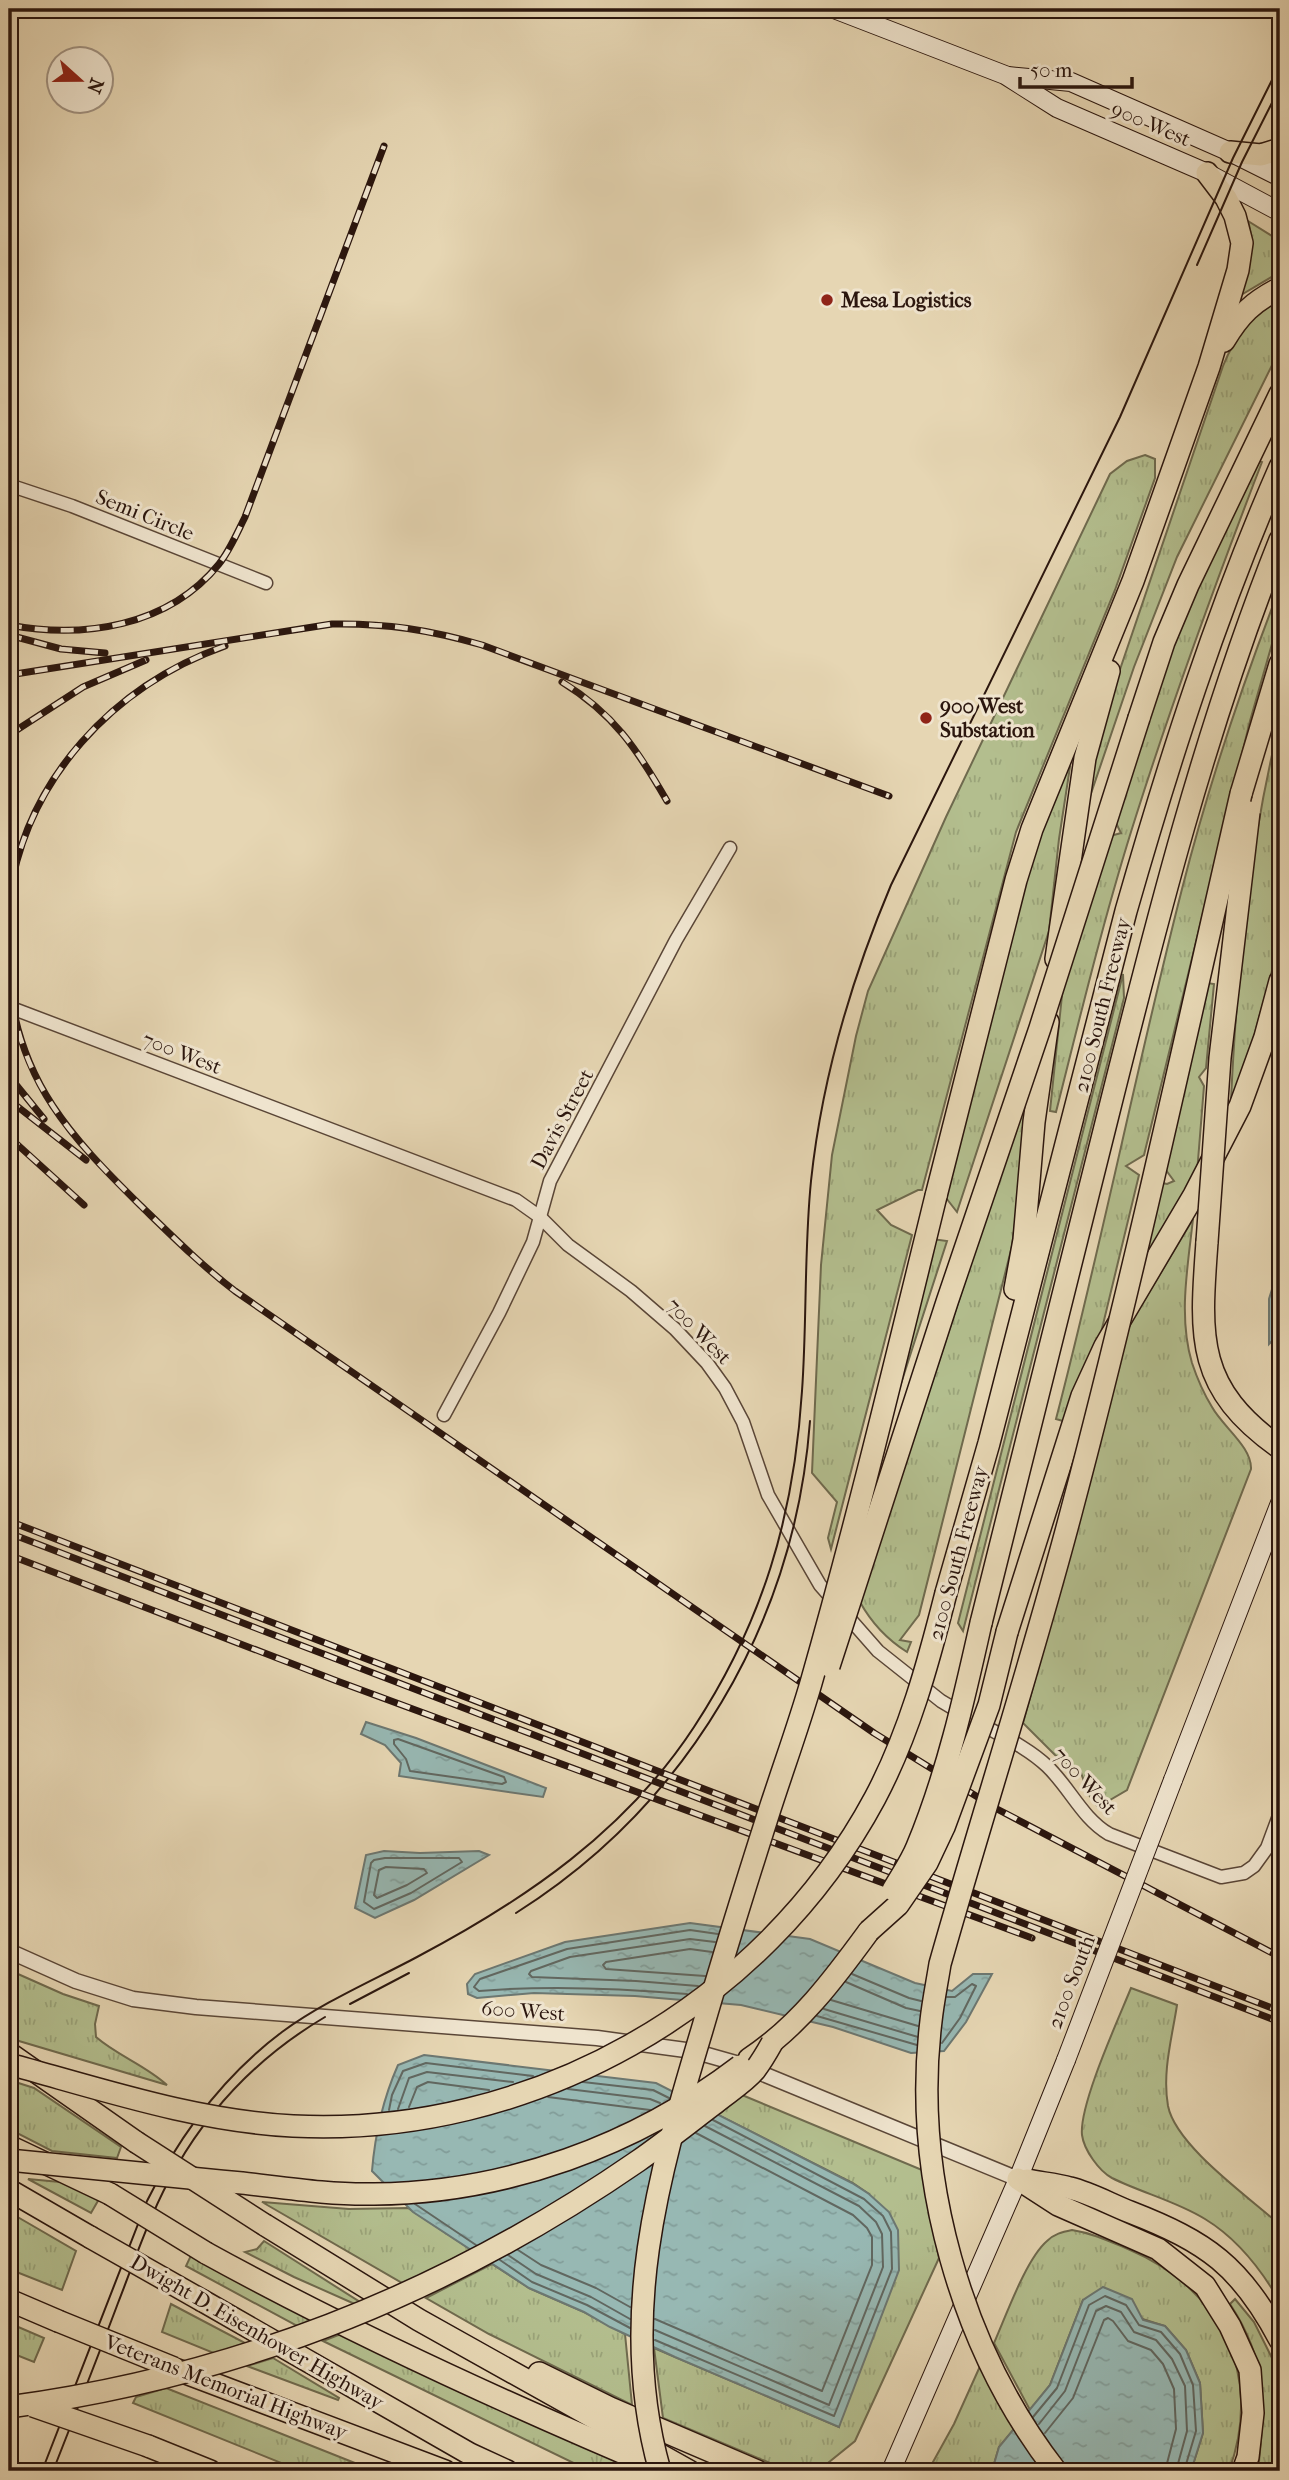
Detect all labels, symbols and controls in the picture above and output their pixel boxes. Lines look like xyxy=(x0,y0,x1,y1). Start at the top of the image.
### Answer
north arrow xyxy=(46,46,116,116)
scale bar xyxy=(1020,46,1132,90)
text: 50 m xyxy=(1030,58,1073,82)
text: N xyxy=(82,75,108,97)
street label: 900 West xyxy=(1108,97,1195,152)
place label: Mesa Logistics xyxy=(840,288,972,312)
marker: Mesa Logistics xyxy=(819,292,835,308)
street label: Semi Circle xyxy=(92,484,198,546)
place label: 900 West Substation xyxy=(939,694,1036,742)
marker: 900 West Substation xyxy=(918,710,934,726)
street label: 2100 South Freeway xyxy=(1069,914,1136,1095)
street label: 700 West xyxy=(139,1027,225,1079)
street label: Davis Street xyxy=(526,1064,599,1173)
street label: 700 West xyxy=(662,1293,737,1369)
street label: 2100 South Freeway xyxy=(923,1462,993,1643)
street label: 700 West xyxy=(1048,1743,1122,1820)
street label: 2100 South xyxy=(1042,1932,1100,2032)
street label: 600 West xyxy=(480,1996,566,2026)
street label: Dwight D. Eisenhower Highway xyxy=(126,2250,388,2415)
street label: Veterans Memorial Highway xyxy=(101,2329,351,2445)

